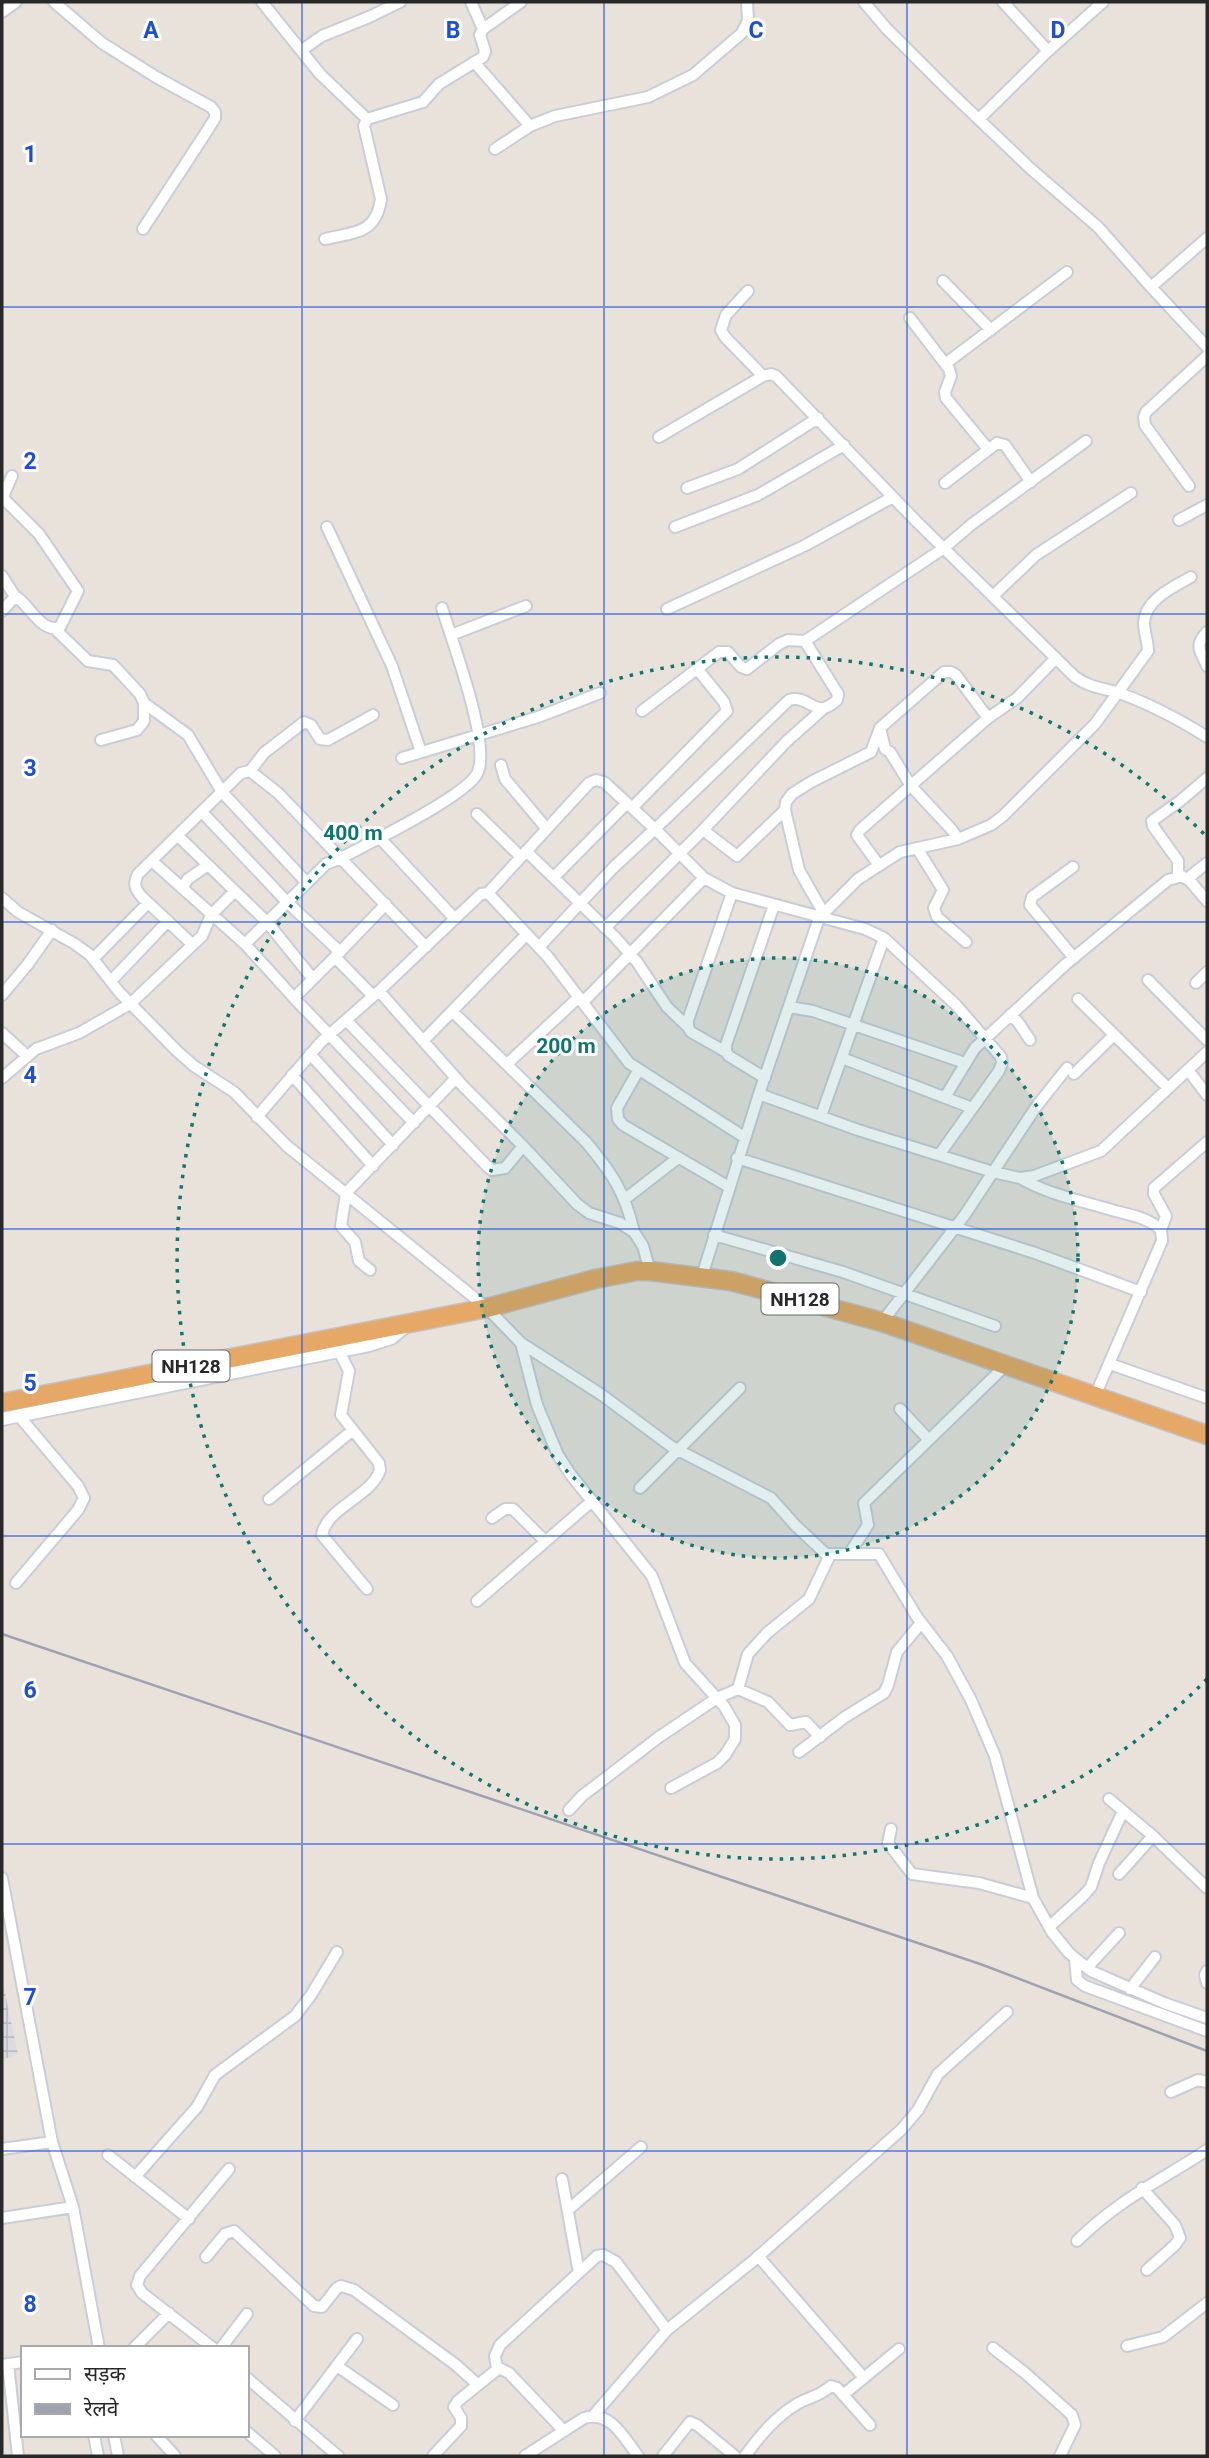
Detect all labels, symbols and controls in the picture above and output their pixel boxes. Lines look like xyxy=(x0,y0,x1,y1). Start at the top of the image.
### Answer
text: A xyxy=(143,17,159,44)
text: B xyxy=(446,17,460,44)
text: C xyxy=(748,17,764,44)
text: D xyxy=(1051,17,1065,44)
text: 1 xyxy=(23,141,37,168)
text: 2 xyxy=(23,448,37,475)
text: 3 xyxy=(23,755,37,782)
text: 400 m xyxy=(323,821,383,845)
text: 200 m xyxy=(536,1034,596,1058)
text: 4 xyxy=(23,1062,37,1089)
centre of rings xyxy=(766,1246,790,1270)
road number: NH128 xyxy=(762,1284,838,1315)
road number: NH128 xyxy=(152,1350,230,1382)
text: 5 xyxy=(23,1370,37,1397)
text: 6 xyxy=(23,1677,37,1704)
text: 7 xyxy=(23,1984,37,2011)
text: 8 xyxy=(23,2291,37,2318)
legend xyxy=(21,2346,248,2437)
text: सड़क xyxy=(84,2362,126,2386)
text: रेलवे xyxy=(83,2397,119,2421)

